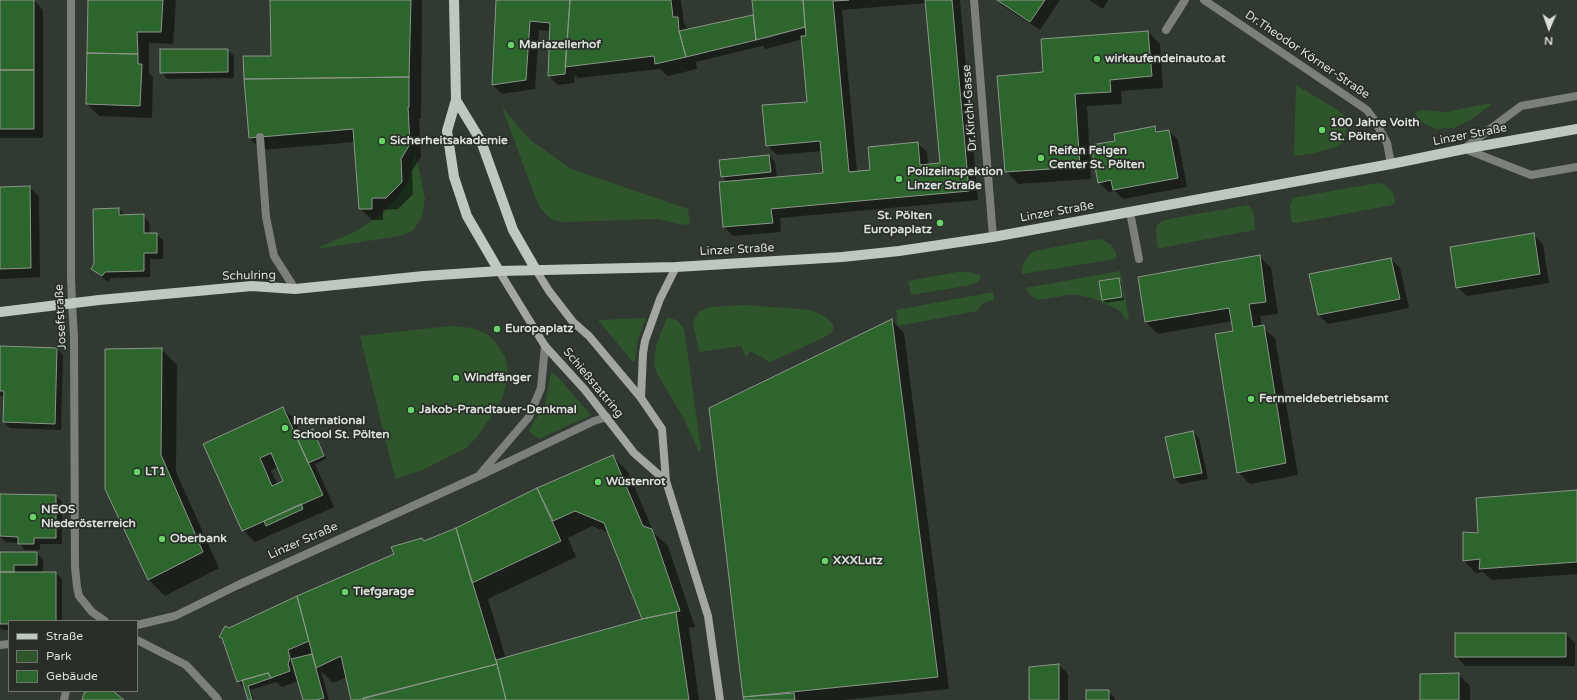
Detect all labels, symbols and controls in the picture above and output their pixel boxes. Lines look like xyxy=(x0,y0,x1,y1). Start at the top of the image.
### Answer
street label: Dr.Theodor Körner-Straße xyxy=(1242,8,1372,102)
north arrow xyxy=(1529,8,1569,48)
text: N xyxy=(1544,34,1553,47)
place label: Mariazellerhof xyxy=(519,38,601,52)
marker: Mariazellerhof xyxy=(506,40,516,50)
place label: wirkaufendeinauto.at xyxy=(1105,52,1225,66)
marker: wirkaufendeinauto.at xyxy=(1092,54,1102,64)
street label: Dr.Kirchl-Gasse xyxy=(960,64,980,152)
place label: 100 Jahre Voith St. Pölten xyxy=(1330,116,1420,144)
street label: Linzer Straße xyxy=(1432,121,1508,149)
marker: 100 Jahre Voith St. Pölten xyxy=(1317,125,1327,135)
place label: Sicherheitsakademie xyxy=(390,134,508,148)
marker: Sicherheitsakademie xyxy=(377,136,387,146)
place label: Reifen Felgen Center St. Pölten xyxy=(1049,144,1145,172)
marker: Reifen Felgen Center St. Pölten xyxy=(1036,153,1046,163)
place label: Polizeiinspektion Linzer Straße xyxy=(907,165,1003,193)
marker: Polizeiinspektion Linzer Straße xyxy=(894,174,904,184)
street label: Linzer Straße xyxy=(1019,198,1095,226)
place label: St. Pölten Europaplatz xyxy=(863,209,932,237)
marker: St. Pölten Europaplatz xyxy=(935,218,945,228)
street label: Linzer Straße xyxy=(699,241,775,259)
street label: Schulring xyxy=(222,268,276,284)
street label: Josefstraße xyxy=(52,284,70,350)
place label: Europaplatz xyxy=(505,322,574,336)
marker: Europaplatz xyxy=(492,324,502,334)
street label: Schießstattring xyxy=(560,345,626,421)
place label: Windfänger xyxy=(464,371,531,385)
marker: Windfänger xyxy=(451,373,461,383)
place label: Fernmeldebetriebsamt xyxy=(1259,392,1389,406)
marker: Fernmeldebetriebsamt xyxy=(1246,394,1256,404)
place label: Jakob-Prandtauer-Denkmal xyxy=(419,403,577,417)
marker: Jakob-Prandtauer-Denkmal xyxy=(406,405,416,415)
place label: International School St. Pölten xyxy=(293,414,390,442)
marker: International School St. Pölten xyxy=(280,423,290,433)
place label: LT1 xyxy=(145,465,166,479)
marker: LT1 xyxy=(132,467,142,477)
place label: Wüstenrot xyxy=(606,475,666,489)
marker: Wüstenrot xyxy=(593,477,603,487)
place label: NEOS Niederösterreich xyxy=(41,503,136,531)
marker: NEOS Niederösterreich xyxy=(28,512,38,522)
street label: Linzer Straße xyxy=(266,519,340,563)
place label: Oberbank xyxy=(170,532,227,546)
marker: Oberbank xyxy=(157,534,167,544)
place label: XXXLutz xyxy=(833,554,883,568)
marker: XXXLutz xyxy=(820,556,830,566)
place label: Tiefgarage xyxy=(353,585,414,599)
marker: Tiefgarage xyxy=(340,587,350,597)
legend xyxy=(8,620,138,692)
text: Straße xyxy=(46,629,83,643)
text: Park xyxy=(46,649,72,663)
text: Gebäude xyxy=(46,669,98,683)

